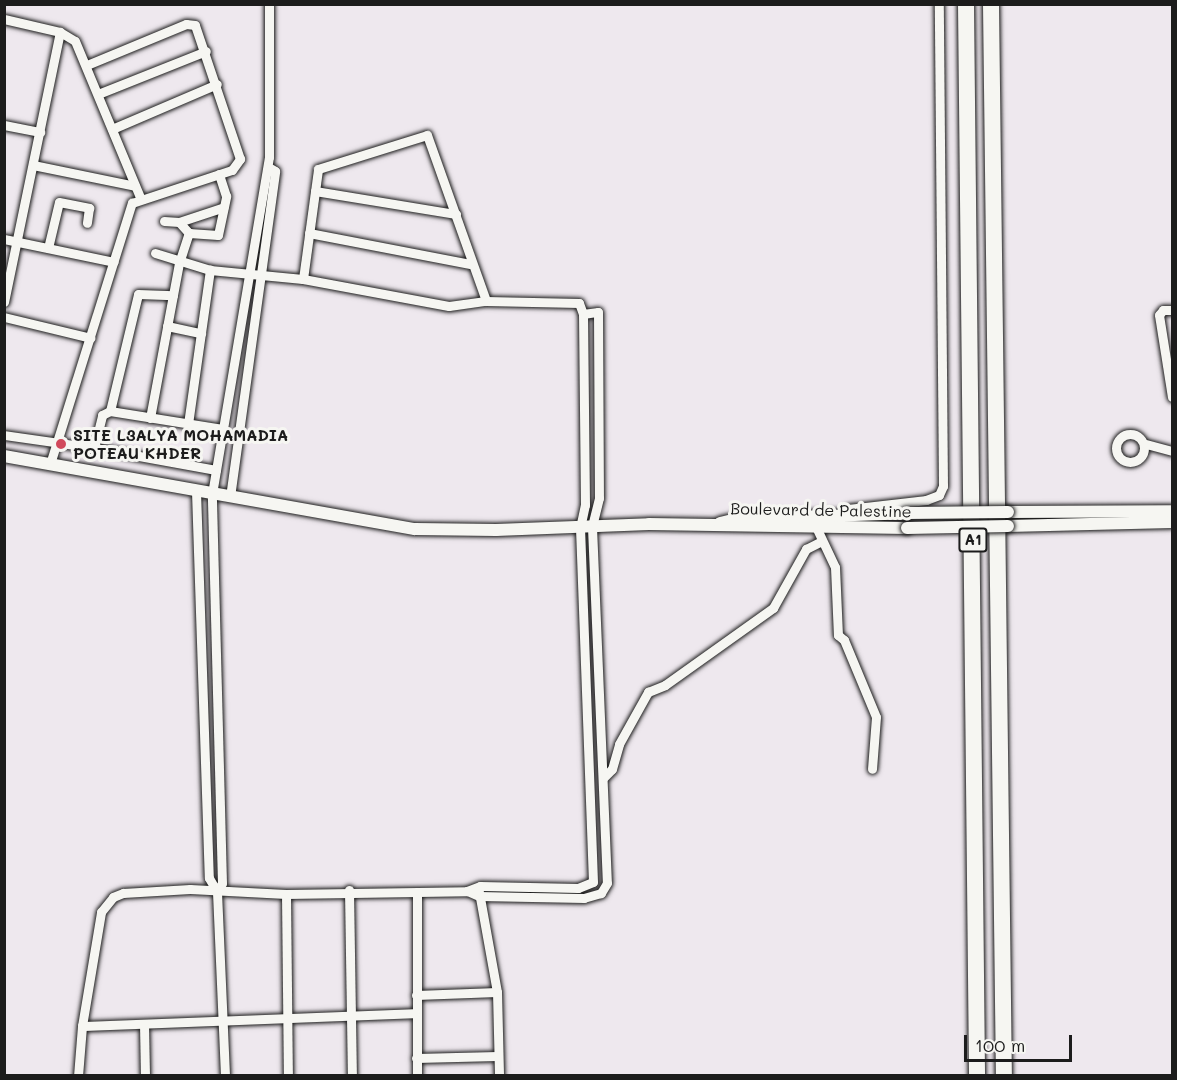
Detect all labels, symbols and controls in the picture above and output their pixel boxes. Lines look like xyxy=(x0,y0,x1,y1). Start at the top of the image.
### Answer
place label: SITE L3ALYA MOHAMADIA POTEAU KHDER xyxy=(73,425,288,463)
marker: SITE L3ALYA MOHAMADIA POTEAU KHDER xyxy=(54,437,68,451)
street label: Boulevard de Palestine xyxy=(730,499,912,521)
road number: A1 xyxy=(958,528,988,552)
scale bar xyxy=(967,1023,1075,1061)
text: 100 m xyxy=(975,1033,1025,1057)

